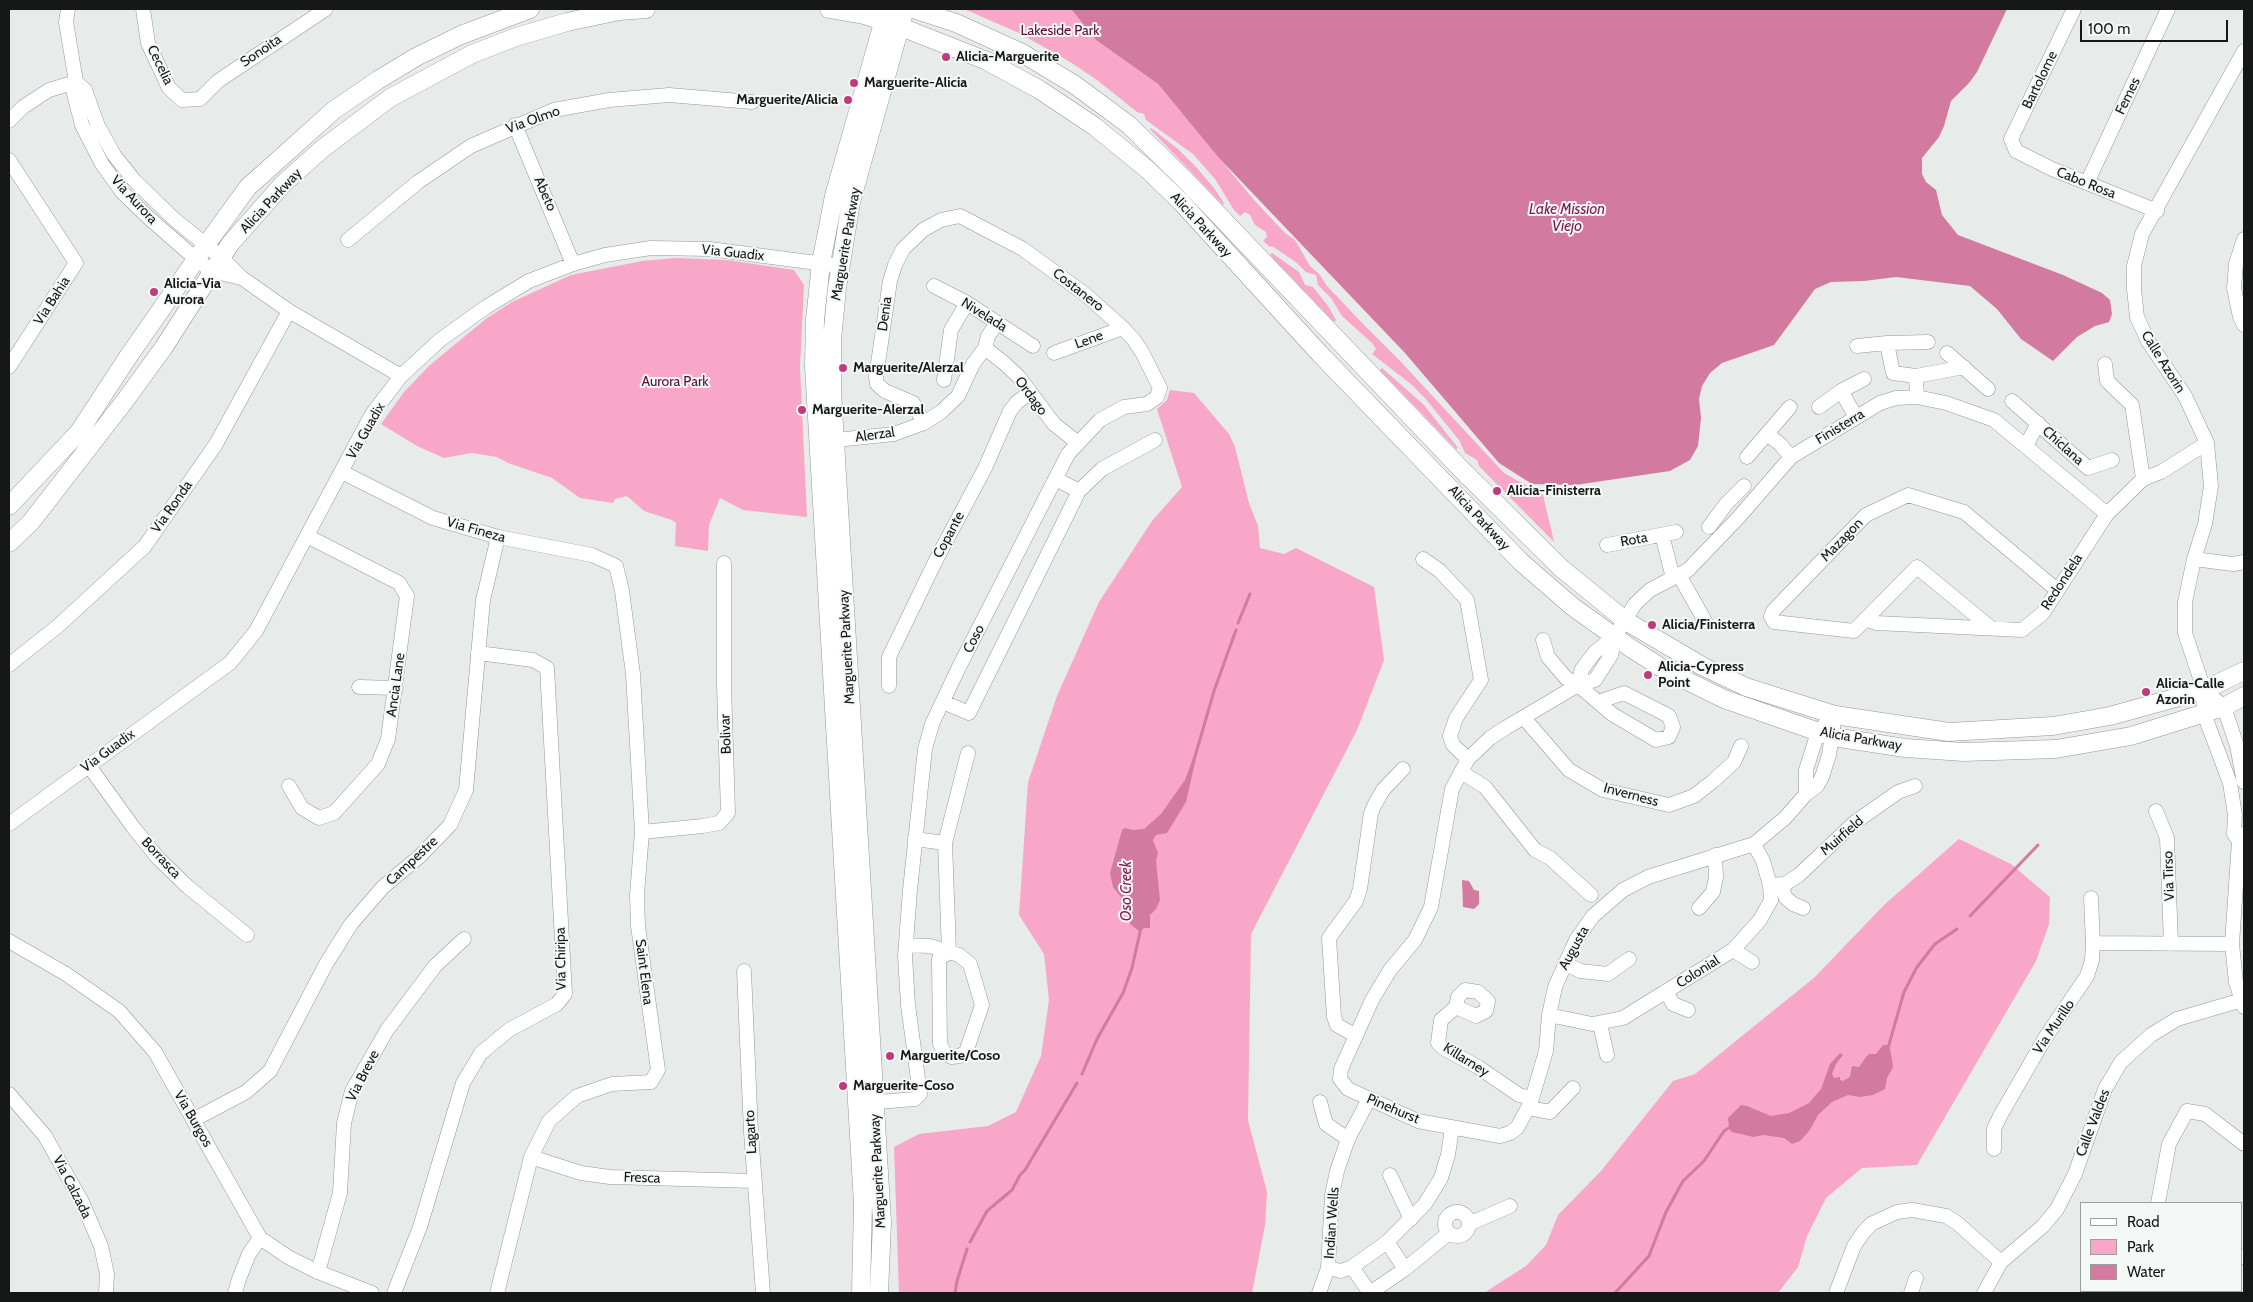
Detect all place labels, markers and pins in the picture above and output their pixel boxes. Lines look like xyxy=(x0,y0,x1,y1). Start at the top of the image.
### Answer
place label: Alicia-Marguerite xyxy=(956,49,1059,65)
marker: Alicia-Marguerite xyxy=(940,51,952,63)
place label: Marguerite-Alicia xyxy=(864,75,967,91)
marker: Marguerite-Alicia xyxy=(848,77,860,89)
place label: Marguerite/Alicia xyxy=(736,92,838,108)
marker: Marguerite/Alicia xyxy=(842,94,854,106)
place label: Alicia-Via Aurora xyxy=(164,276,221,308)
marker: Alicia-Via Aurora xyxy=(148,286,160,298)
place label: Marguerite/Alerzal xyxy=(853,360,964,376)
marker: Marguerite/Alerzal xyxy=(837,362,849,374)
place label: Marguerite-Alerzal xyxy=(812,402,924,418)
marker: Marguerite-Alerzal xyxy=(796,404,808,416)
place label: Alicia-Finisterra xyxy=(1507,483,1601,499)
marker: Alicia-Finisterra xyxy=(1491,485,1503,497)
place label: Alicia/Finisterra xyxy=(1662,617,1755,633)
marker: Alicia/Finisterra xyxy=(1646,619,1658,631)
place label: Alicia-Cypress Point xyxy=(1658,659,1744,692)
marker: Alicia-Cypress Point xyxy=(1642,669,1654,681)
place label: Alicia-Calle Azorin xyxy=(2156,676,2224,709)
marker: Alicia-Calle Azorin xyxy=(2140,686,2152,698)
place label: Marguerite/Coso xyxy=(900,1048,1000,1064)
marker: Marguerite/Coso xyxy=(884,1050,896,1062)
place label: Marguerite-Coso xyxy=(853,1078,954,1094)
marker: Marguerite-Coso xyxy=(837,1080,849,1092)

